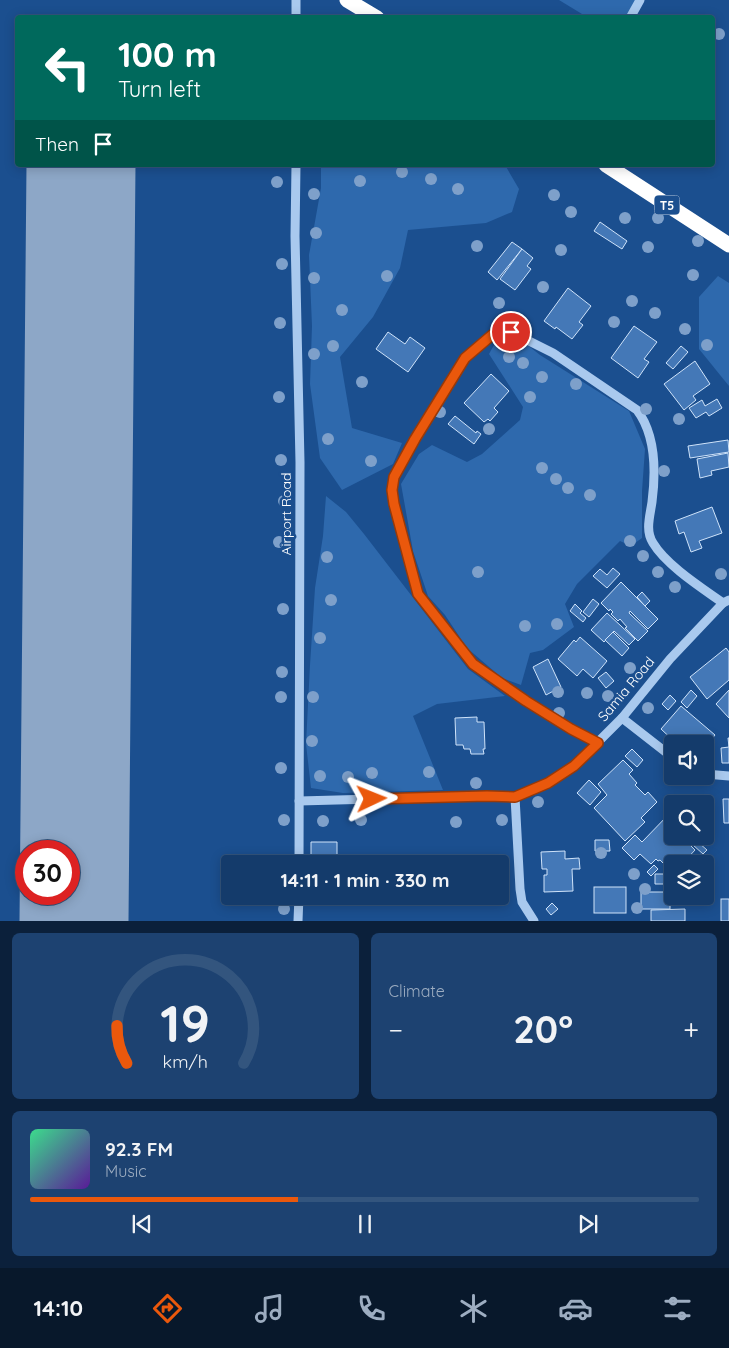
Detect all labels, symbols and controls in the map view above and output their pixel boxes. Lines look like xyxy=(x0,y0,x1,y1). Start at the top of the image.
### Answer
text: 100 m xyxy=(118,32,217,76)
icon: left xyxy=(35,35,100,100)
text: Turn left xyxy=(118,75,201,103)
icon: arrive xyxy=(89,130,117,158)
text: Then xyxy=(35,132,79,156)
road number: T5 xyxy=(654,196,680,214)
pin xyxy=(490,311,532,353)
icon: arrive xyxy=(497,318,525,346)
street label: Airport Road xyxy=(277,472,295,556)
street label: Samia Road xyxy=(594,653,658,725)
map controls xyxy=(664,735,714,905)
button: sound xyxy=(664,735,714,785)
position arrow xyxy=(345,772,397,824)
button: search xyxy=(664,795,714,845)
speed limit sign: 30 xyxy=(15,840,80,905)
button: layers xyxy=(664,855,714,905)
text: 14:11 · 1 min · 330 m xyxy=(280,868,450,892)
text: Climate xyxy=(389,981,445,1001)
text: 19 xyxy=(160,990,210,1055)
text: 20° xyxy=(513,1005,573,1053)
text: − xyxy=(389,1012,403,1047)
text: + xyxy=(683,1012,699,1047)
text: km/h xyxy=(163,1050,208,1072)
text: 92.3 FM xyxy=(105,1137,173,1161)
text: Music xyxy=(105,1161,147,1181)
icon: previous xyxy=(128,1210,156,1238)
icon: pause xyxy=(351,1210,379,1238)
icon: next xyxy=(574,1210,602,1238)
icon: directions xyxy=(150,1291,185,1326)
icon: music xyxy=(252,1291,287,1326)
icon: phone xyxy=(354,1291,389,1326)
icon: climate xyxy=(456,1291,491,1326)
icon: car xyxy=(558,1291,593,1326)
icon: filters xyxy=(660,1291,695,1326)
text: 14:10 xyxy=(34,1294,83,1322)

